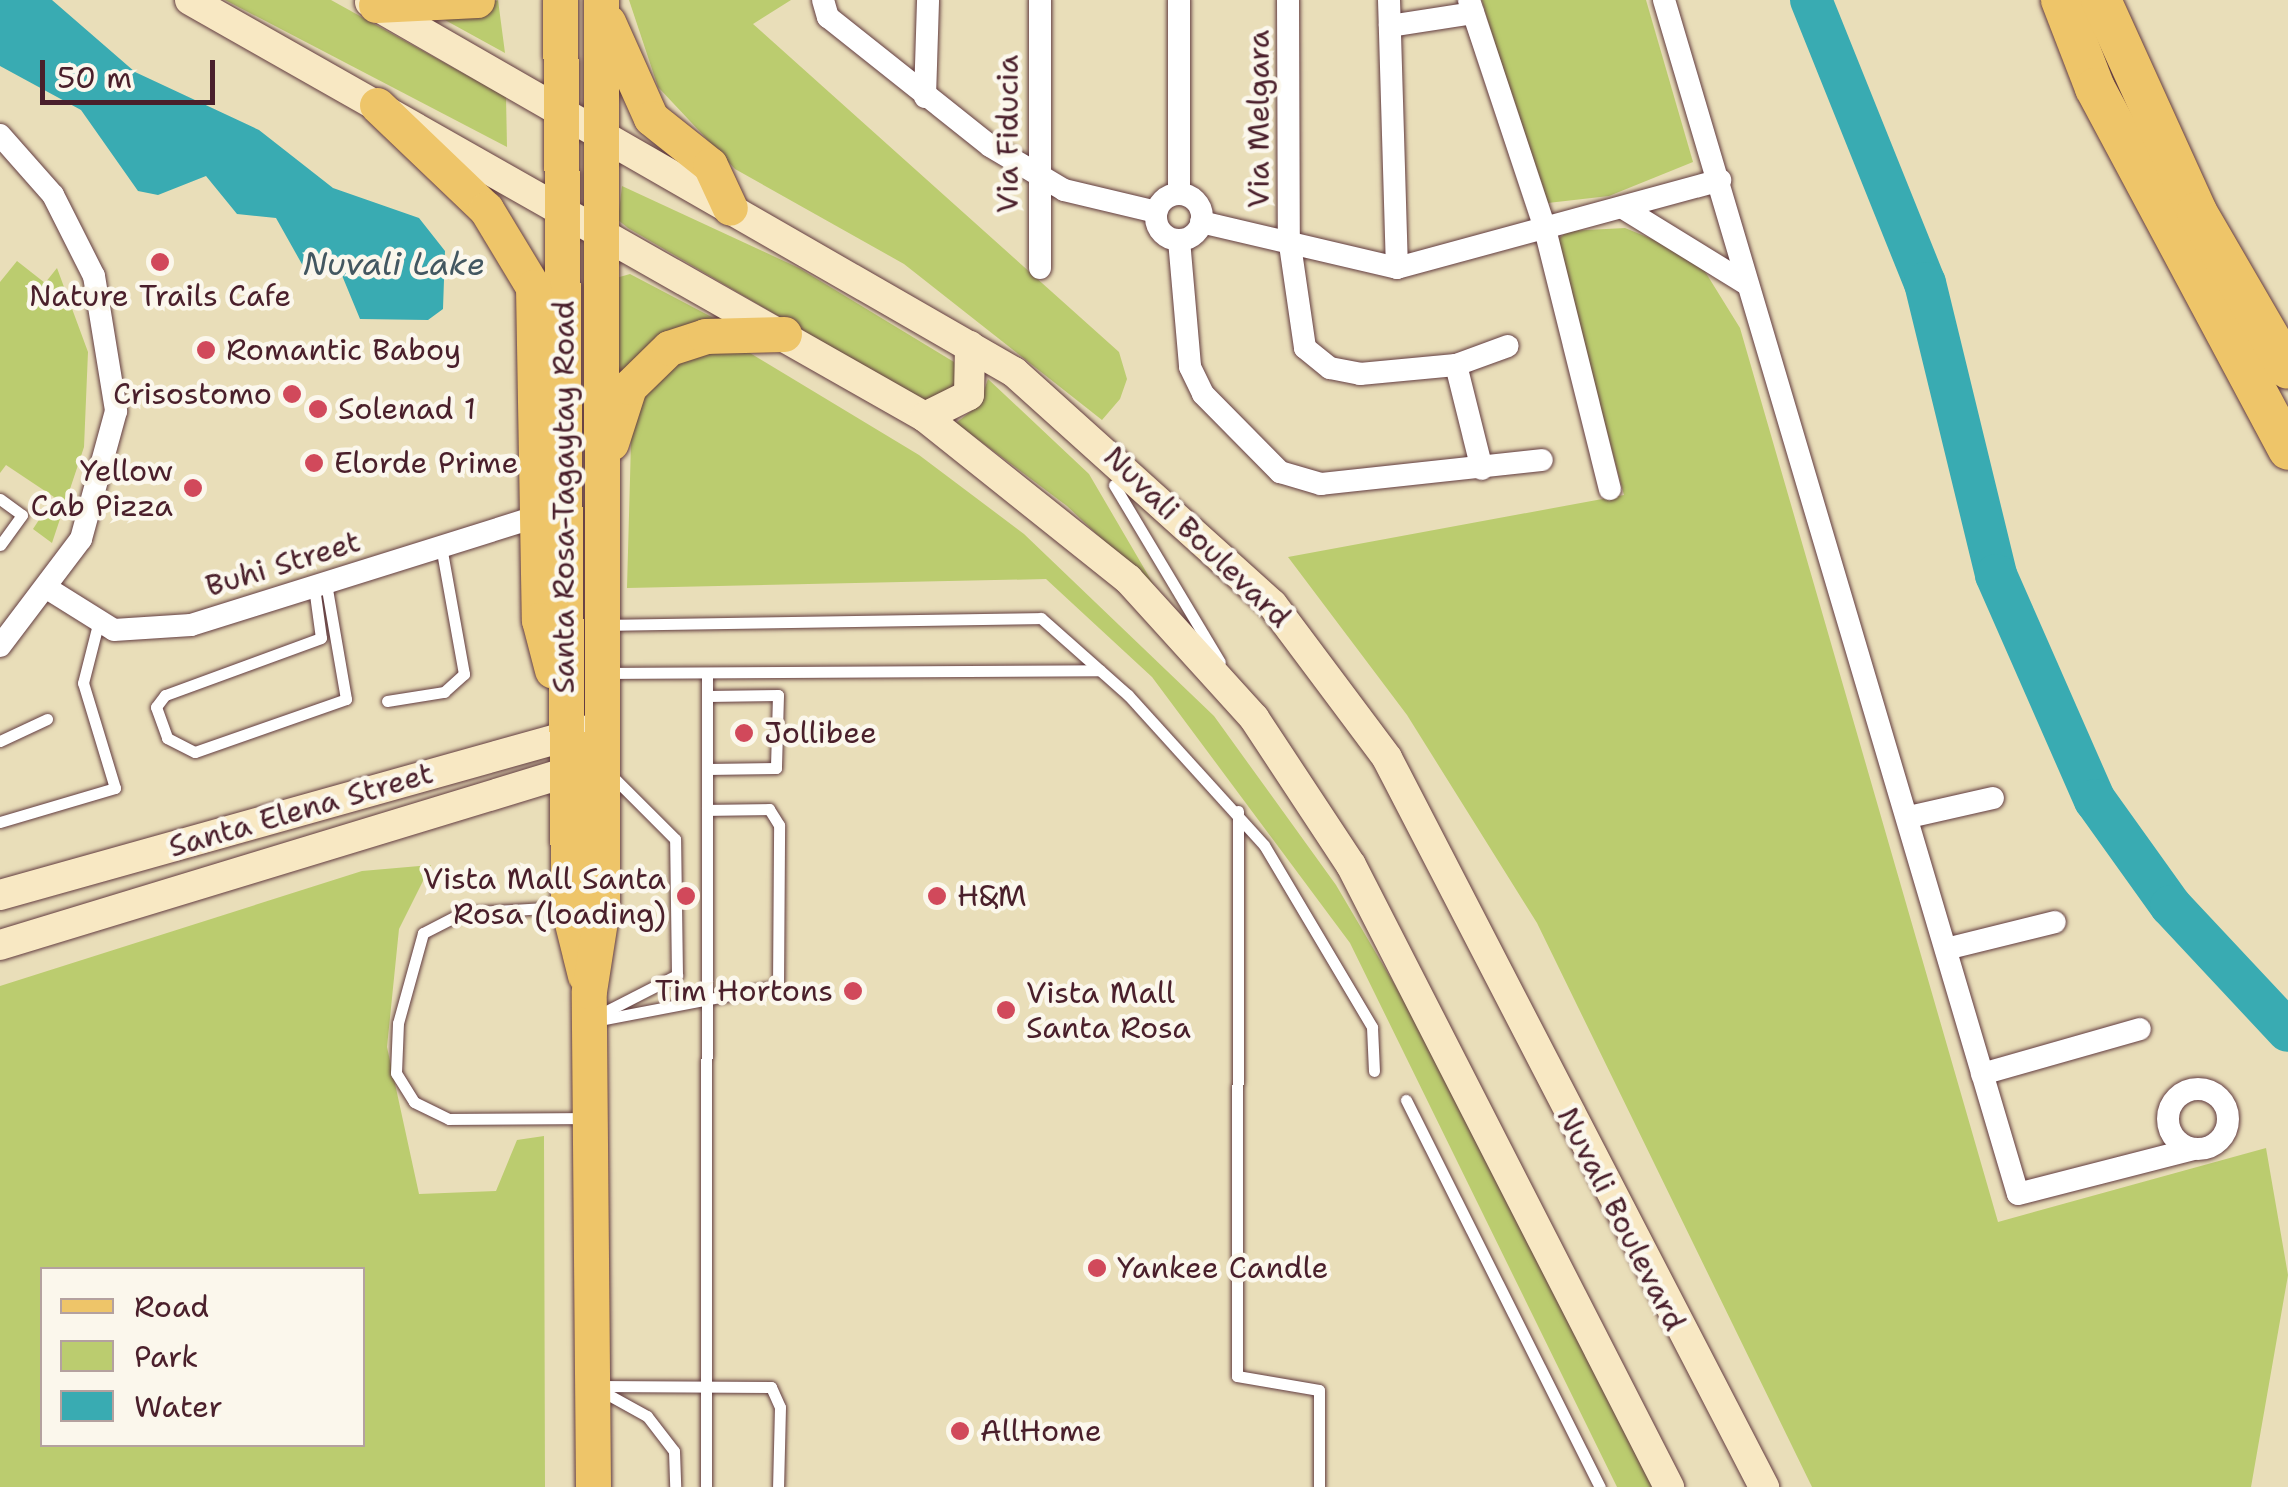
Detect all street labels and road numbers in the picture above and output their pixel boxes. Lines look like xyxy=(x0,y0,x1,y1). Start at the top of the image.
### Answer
street label: Via Melgara xyxy=(1241,30,1277,208)
street label: Via Fiducia xyxy=(990,55,1026,213)
street label: Santa Rosa-Tagaytay Road xyxy=(546,300,582,694)
street label: Nuvali Boulevard xyxy=(1096,439,1298,635)
street label: Buhi Street xyxy=(201,523,365,605)
street label: Santa Elena Street xyxy=(165,755,437,865)
street label: Nuvali Boulevard xyxy=(1549,1101,1693,1337)

